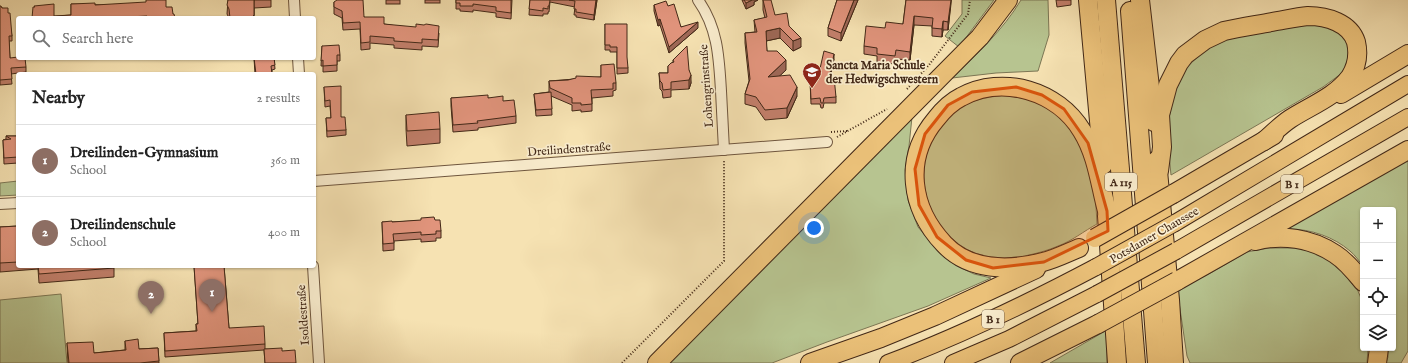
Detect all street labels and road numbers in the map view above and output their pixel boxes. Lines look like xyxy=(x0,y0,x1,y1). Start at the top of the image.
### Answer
street label: Lohengrinstraße xyxy=(696,43,717,128)
street label: Dreilindenstraße xyxy=(527,139,612,160)
road number: A 115 xyxy=(1105,173,1137,191)
road number: B 1 xyxy=(1281,175,1303,193)
street label: Potsdamer Chaussee xyxy=(1107,204,1202,267)
street label: Isoldestraße xyxy=(294,284,313,346)
road number: B 1 xyxy=(982,310,1004,328)

